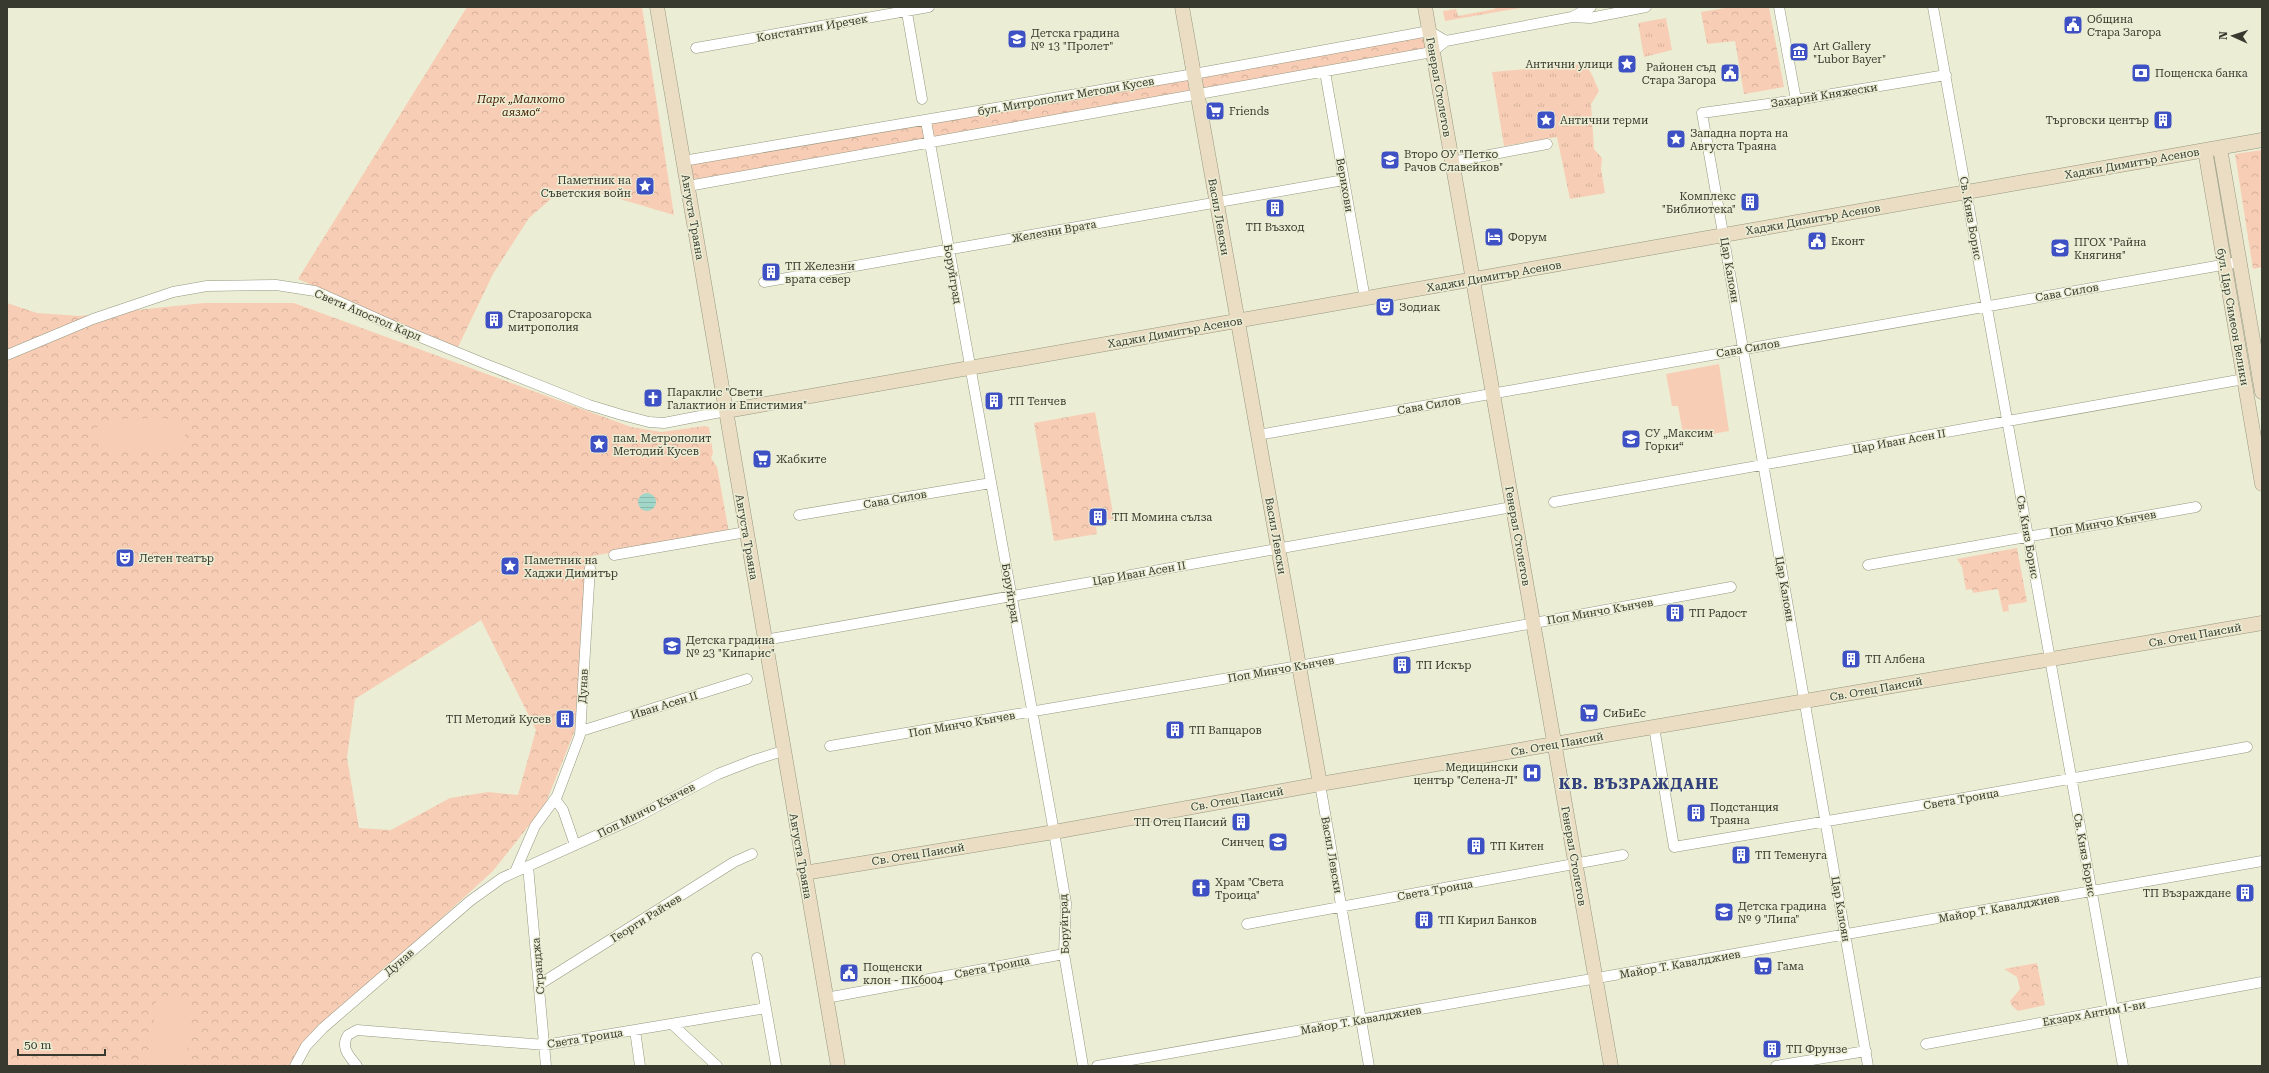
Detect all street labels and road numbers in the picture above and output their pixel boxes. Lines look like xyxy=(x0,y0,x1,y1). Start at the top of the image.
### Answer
street label: Константин Иречек xyxy=(755,12,869,45)
street label: Генерал Столетов xyxy=(1423,36,1454,138)
street label: бул. Митрополит Методи Кусев xyxy=(977,75,1155,118)
street label: Захарий Княжески xyxy=(1770,81,1879,110)
street label: Хаджи Димитър Асенов xyxy=(2064,145,2201,182)
street label: Верихови xyxy=(1333,157,1356,213)
street label: Августа Траяна xyxy=(679,173,706,261)
street label: Св. Княз Борис xyxy=(1957,175,1984,261)
street label: Васил Левски xyxy=(1205,178,1232,257)
street label: Хаджи Димитър Асенов xyxy=(1745,201,1882,238)
street label: Железни Врата xyxy=(1011,218,1097,245)
street label: Цар Калоян xyxy=(1717,236,1742,304)
street label: Боруйград xyxy=(941,243,964,305)
street label: бул. Цар Симеон Велики xyxy=(2214,247,2251,387)
street label: Хаджи Димитър Асенов xyxy=(1426,258,1563,295)
street label: Сава Силов xyxy=(2034,281,2100,304)
street label: Свети Апостол Карл xyxy=(312,287,423,344)
street label: Хаджи Димитър Асенов xyxy=(1107,314,1244,351)
street label: Сава Силов xyxy=(1715,337,1781,360)
street label: Сава Силов xyxy=(1396,394,1462,417)
street label: Цар Иван Асен II xyxy=(1851,427,1947,456)
street label: Генерал Столетов xyxy=(1502,485,1533,587)
street label: Сава Силов xyxy=(862,488,928,511)
street label: Августа Траяна xyxy=(733,493,760,581)
street label: Св. Княз Борис xyxy=(2014,494,2041,580)
street label: Васил Левски xyxy=(1262,497,1289,576)
street label: Поп Минчо Кънчев xyxy=(2049,508,2157,539)
street label: Цар Калоян xyxy=(1772,555,1797,623)
street label: Цар Иван Асен II xyxy=(1091,559,1187,588)
street label: Боруйград xyxy=(999,562,1022,624)
street label: Поп Минчо Кънчев xyxy=(1546,596,1654,627)
street label: Св. Отец Паисий xyxy=(2148,621,2242,650)
street label: Поп Минчо Кънчев xyxy=(1227,654,1335,685)
street label: Дунав xyxy=(576,668,591,704)
street label: Св. Отец Паисий xyxy=(1829,675,1923,704)
street label: Иван Асен ІІ xyxy=(629,689,699,722)
street label: Поп Минчо Кънчев xyxy=(908,709,1016,740)
street label: Св. Отец Паисий xyxy=(1510,730,1604,759)
street label: Поп Минчо Кънчев xyxy=(595,780,697,841)
street label: Св. Отец Паисий xyxy=(1190,785,1284,814)
street label: Света Троица xyxy=(1922,786,2000,813)
street label: Генерал Столетов xyxy=(1558,805,1589,907)
street label: Августа Траяна xyxy=(787,812,814,900)
street label: Св. Княз Борис xyxy=(2071,812,2098,898)
street label: Васил Левски xyxy=(1318,816,1345,895)
street label: Св. Отец Паисий xyxy=(871,841,965,868)
street label: Цар Калоян xyxy=(1828,875,1853,943)
street label: Света Троица xyxy=(1396,877,1474,904)
street label: Георги Райчев xyxy=(609,891,684,945)
street label: Майор Т. Кавалджиев xyxy=(1938,891,2061,926)
street label: Боруйград xyxy=(1057,894,1072,954)
street label: Странджа xyxy=(530,937,547,995)
street label: Дунав xyxy=(382,946,417,979)
street label: Майор Т. Кавалджиев xyxy=(1619,947,1742,982)
street label: Света Троица xyxy=(953,954,1031,981)
street label: Екзарх Антим I-ви xyxy=(2041,998,2147,1029)
street label: Майор Т. Кавалджиев xyxy=(1300,1003,1423,1038)
street label: Света Троица xyxy=(546,1026,624,1051)

